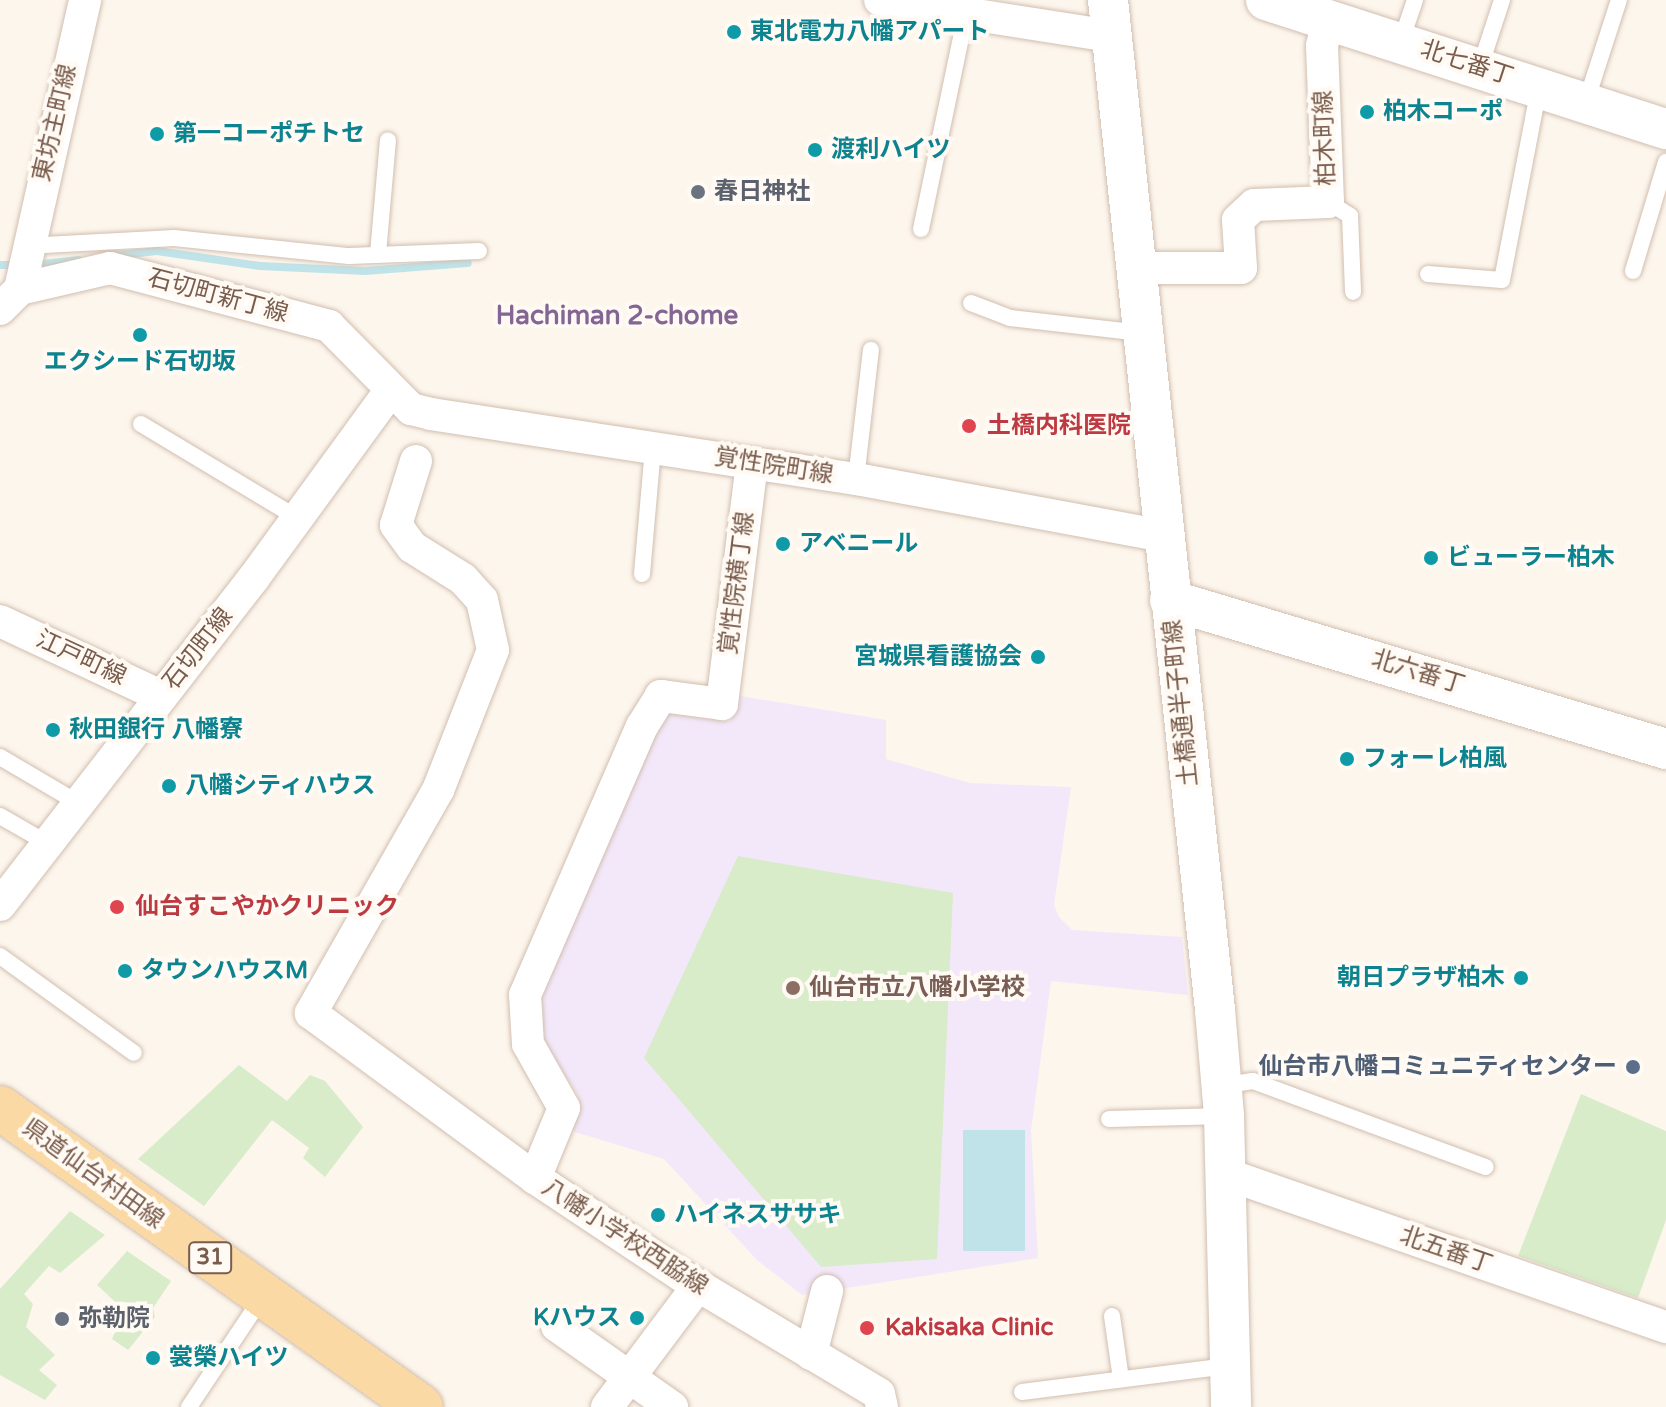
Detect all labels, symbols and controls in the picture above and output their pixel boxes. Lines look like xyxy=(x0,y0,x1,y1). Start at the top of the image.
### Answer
place label: 東北電力八幡アパート xyxy=(750,18,990,46)
marker: 東北電力八幡アパート xyxy=(725,23,743,41)
street label: 北七番丁 xyxy=(1417,34,1517,92)
street label: 東坊主町線 xyxy=(27,61,83,185)
street label: 柏木町線 xyxy=(1309,90,1341,186)
place label: 柏木コーポ xyxy=(1383,98,1503,126)
marker: 柏木コーポ xyxy=(1358,103,1376,121)
place label: 第一コーポチトセ xyxy=(173,120,365,148)
marker: 第一コーポチトセ xyxy=(148,125,166,143)
place label: 渡利ハイツ xyxy=(831,136,951,164)
marker: 渡利ハイツ xyxy=(806,141,824,159)
place label: 春日神社 xyxy=(714,178,810,206)
marker: 春日神社 xyxy=(689,183,707,201)
street label: 石切町新丁線 xyxy=(145,263,291,329)
district label: Hachiman 2-chome xyxy=(496,300,738,332)
marker: エクシード石切坂 xyxy=(131,326,149,344)
place label: エクシード石切坂 xyxy=(44,348,236,376)
place label: 土橋内科医院 xyxy=(987,412,1131,440)
marker: 土橋内科医院 xyxy=(958,415,980,437)
street label: 覚性院町線 xyxy=(712,442,836,490)
street label: 覚性院横丁線 xyxy=(714,510,760,656)
place label: アベニール xyxy=(799,530,919,558)
marker: アベニール xyxy=(774,535,792,553)
place label: ビューラー柏木 xyxy=(1447,544,1615,572)
marker: ビューラー柏木 xyxy=(1422,549,1440,567)
street label: 石切町線 xyxy=(157,602,239,696)
street label: 土橋通半子町線 xyxy=(1158,618,1204,788)
street label: 江戸町線 xyxy=(31,625,131,691)
place label: 宮城県看護協会 xyxy=(854,643,1022,671)
street label: 北六番丁 xyxy=(1368,644,1468,700)
marker: 宮城県看護協会 xyxy=(1029,648,1047,666)
place label: 秋田銀行 八幡寮 xyxy=(69,716,243,744)
marker: 秋田銀行 八幡寮 xyxy=(44,721,62,739)
place label: フォーレ柏風 xyxy=(1363,745,1507,773)
marker: フォーレ柏風 xyxy=(1338,750,1356,768)
place label: 八幡シティハウス xyxy=(185,772,377,800)
marker: 八幡シティハウス xyxy=(160,777,178,795)
place label: 仙台すこやかクリニック xyxy=(135,893,399,921)
marker: 仙台すこやかクリニック xyxy=(106,896,128,918)
place label: タウンハウスM xyxy=(141,957,308,985)
marker: タウンハウスM xyxy=(116,962,134,980)
place label: 朝日プラザ柏木 xyxy=(1337,964,1505,992)
marker: 朝日プラザ柏木 xyxy=(1512,969,1530,987)
place label: 仙台市立八幡小学校 xyxy=(809,974,1025,1002)
marker: 仙台市立八幡小学校 xyxy=(784,979,802,997)
place label: 仙台市八幡コミュニティセンター xyxy=(1257,1053,1617,1081)
marker: 仙台市八幡コミュニティセンター xyxy=(1624,1058,1642,1076)
street label: 県道仙台村田線 xyxy=(17,1113,169,1235)
street label: 八幡小学校西脇線 xyxy=(537,1173,713,1301)
place label: ハイネスササキ xyxy=(674,1201,842,1229)
marker: ハイネスササキ xyxy=(649,1206,667,1224)
street label: 北五番丁 xyxy=(1396,1221,1496,1279)
road number: 31 xyxy=(188,1240,232,1276)
place label: Kハウス xyxy=(533,1304,621,1332)
place label: 弥勒院 xyxy=(78,1305,150,1333)
marker: Kハウス xyxy=(628,1309,646,1327)
marker: 弥勒院 xyxy=(53,1310,71,1328)
place label: Kakisaka Clinic xyxy=(885,1314,1053,1342)
marker: Kakisaka Clinic xyxy=(856,1317,878,1339)
place label: 裳榮ハイツ xyxy=(169,1344,289,1372)
marker: 裳榮ハイツ xyxy=(144,1349,162,1367)

